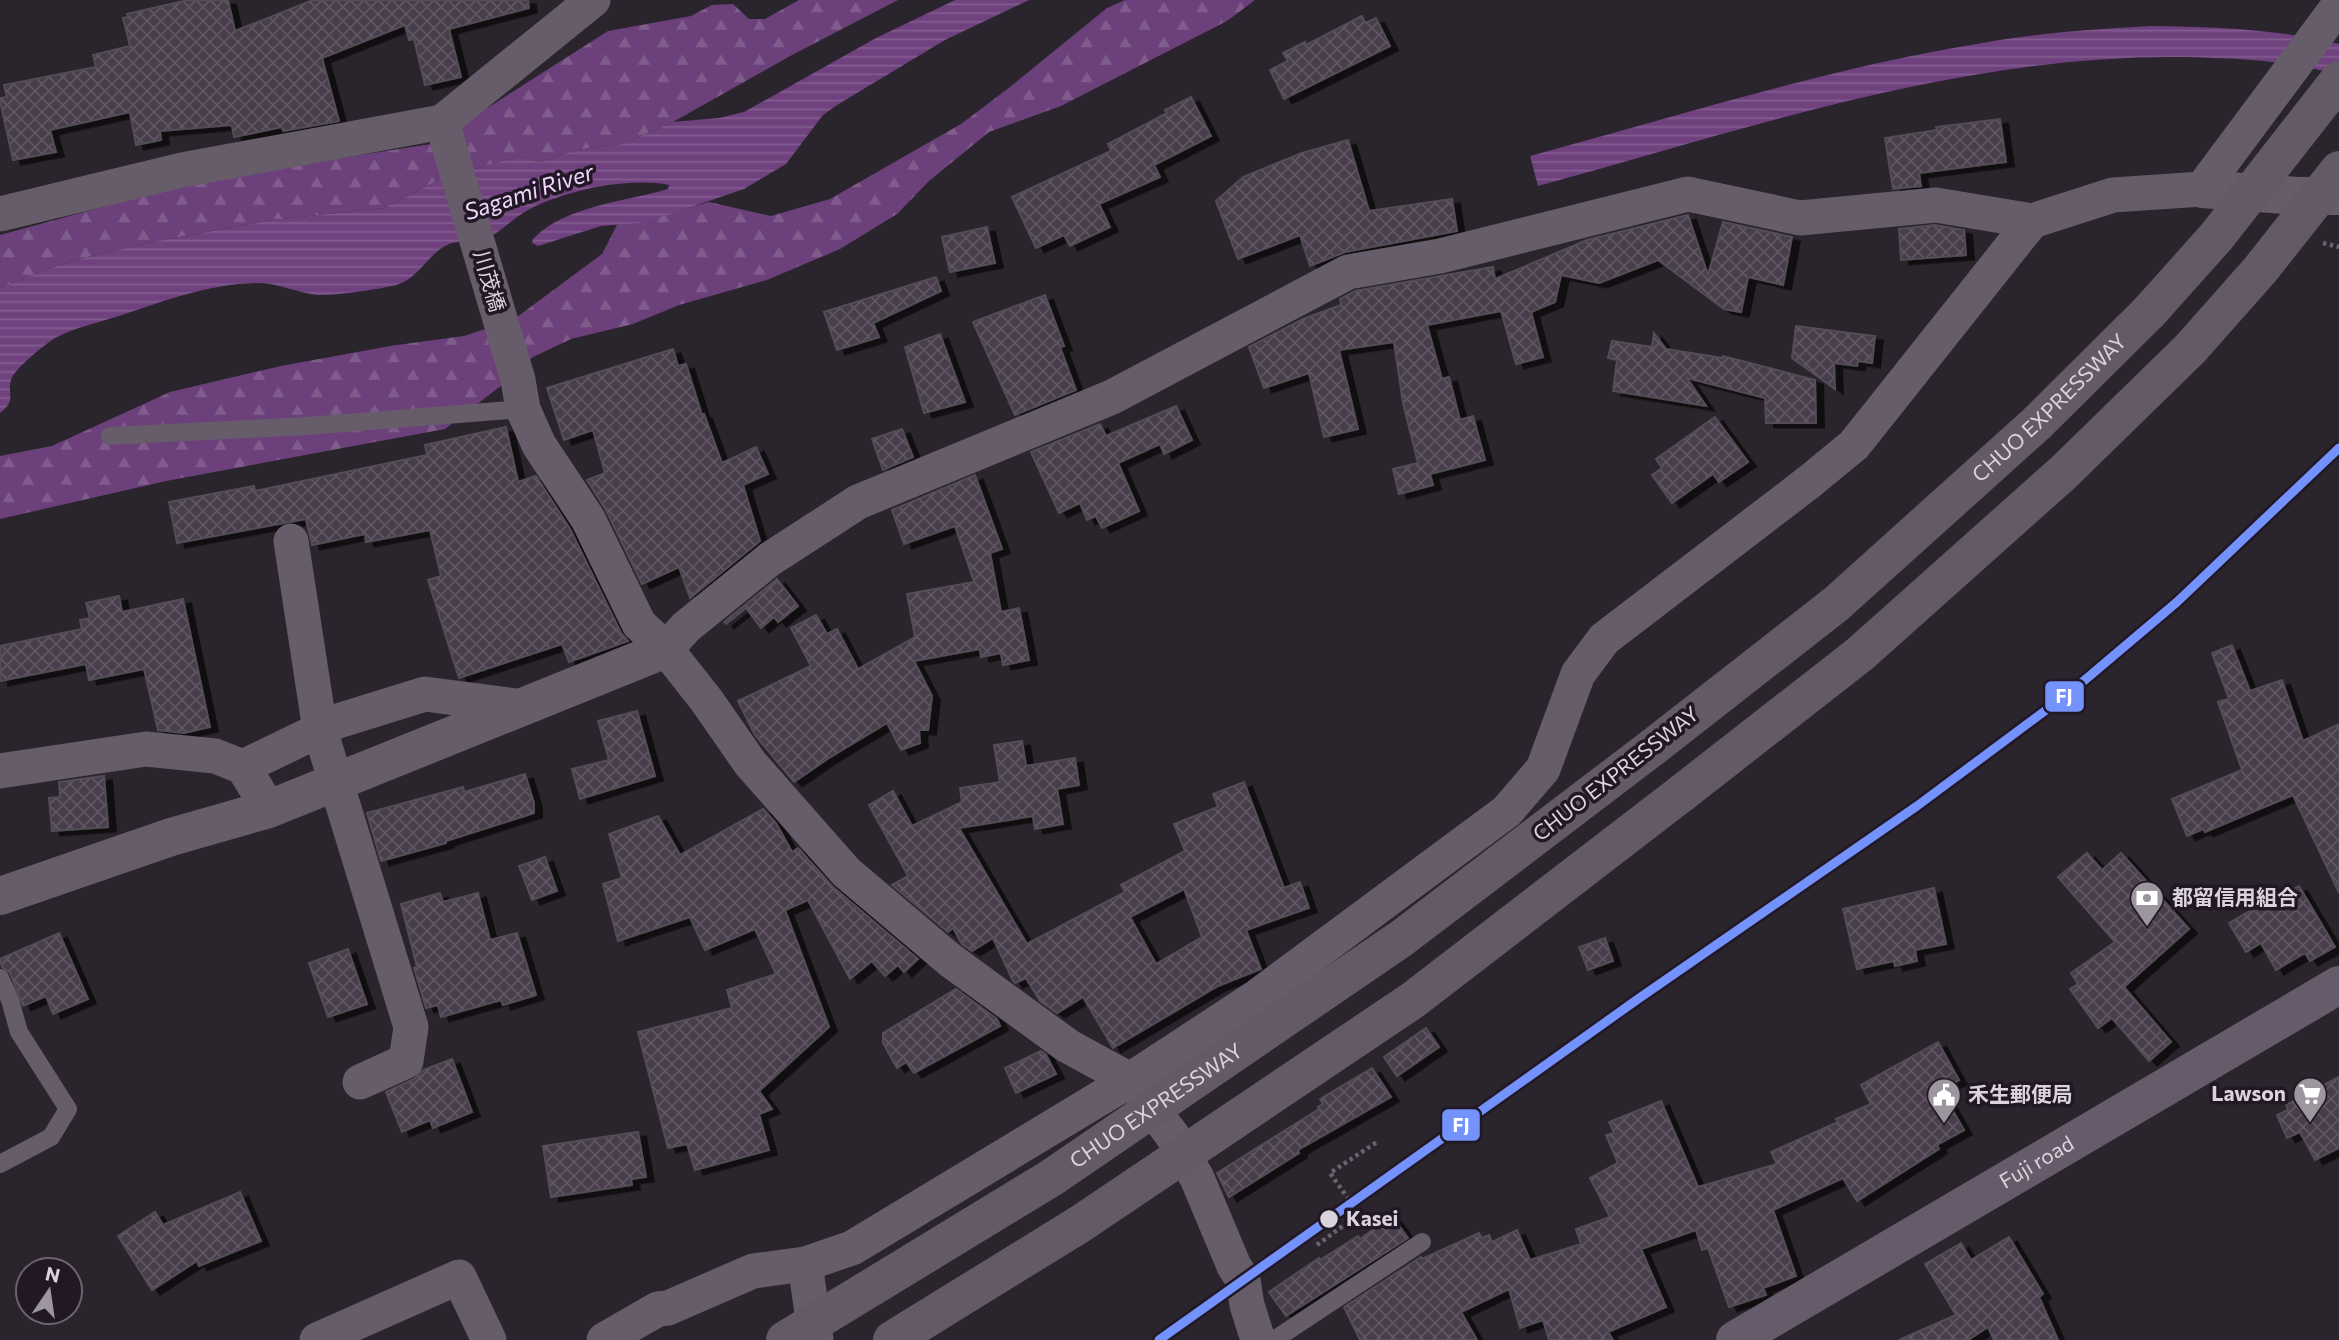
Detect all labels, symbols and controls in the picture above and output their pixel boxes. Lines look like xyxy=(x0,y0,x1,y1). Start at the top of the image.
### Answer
water label: Sagami River xyxy=(460,157,598,225)
street label: 川茂橋 xyxy=(470,247,511,314)
street label: CHUO EXPRESSWAY xyxy=(1966,328,2131,486)
line badge: FJ xyxy=(2044,680,2085,713)
text: FJ xyxy=(2055,684,2073,707)
street label: CHUO EXPRESSWAY xyxy=(1527,700,1703,845)
bank icon: 都留信用組合 xyxy=(2128,879,2166,928)
place label: 都留信用組合 xyxy=(2172,884,2298,909)
street label: CHUO EXPRESSWAY xyxy=(1064,1037,1247,1173)
supermarket icon: Lawson xyxy=(2291,1075,2329,1124)
public building icon: 禾生郵便局 xyxy=(1925,1076,1963,1125)
place label: Lawson xyxy=(2211,1080,2286,1105)
place label: 禾生郵便局 xyxy=(1968,1081,2073,1106)
line badge: FJ xyxy=(1441,1108,1481,1142)
text: FJ xyxy=(1452,1113,1470,1136)
street label: Fuji road xyxy=(1994,1130,2078,1193)
place label: Kasei xyxy=(1346,1205,1398,1230)
marker: Kasei xyxy=(1318,1208,1340,1230)
north arrow xyxy=(14,1256,84,1326)
text: N xyxy=(43,1261,62,1287)

